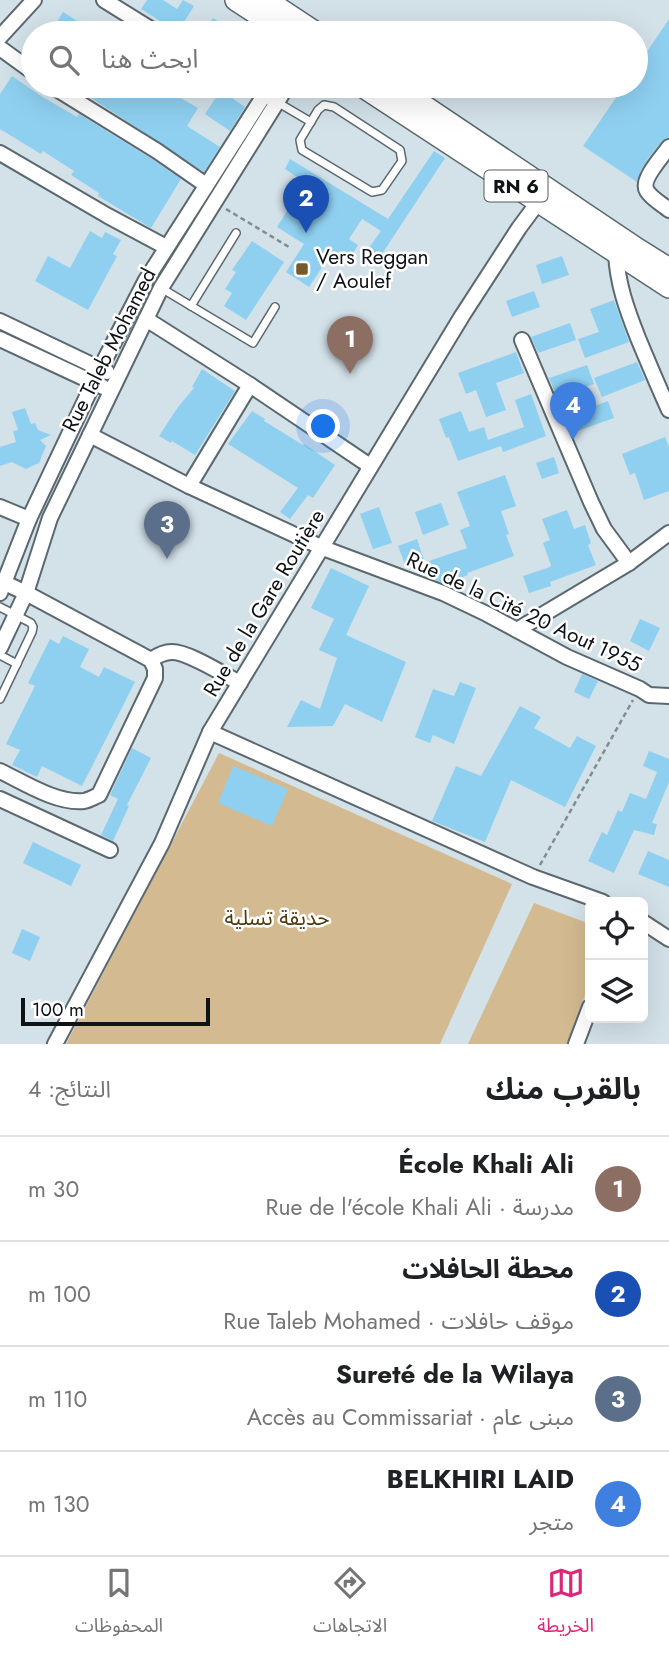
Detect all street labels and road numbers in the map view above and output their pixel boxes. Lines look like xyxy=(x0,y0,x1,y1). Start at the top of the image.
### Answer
road number: RN 6 xyxy=(484,170,548,202)
street label: Rue Taleb Mohamed xyxy=(55,263,163,437)
street label: Rue de la Gare Routière xyxy=(196,503,332,702)
street label: Rue de la Cité 20 Aout 1955 xyxy=(402,544,646,680)

